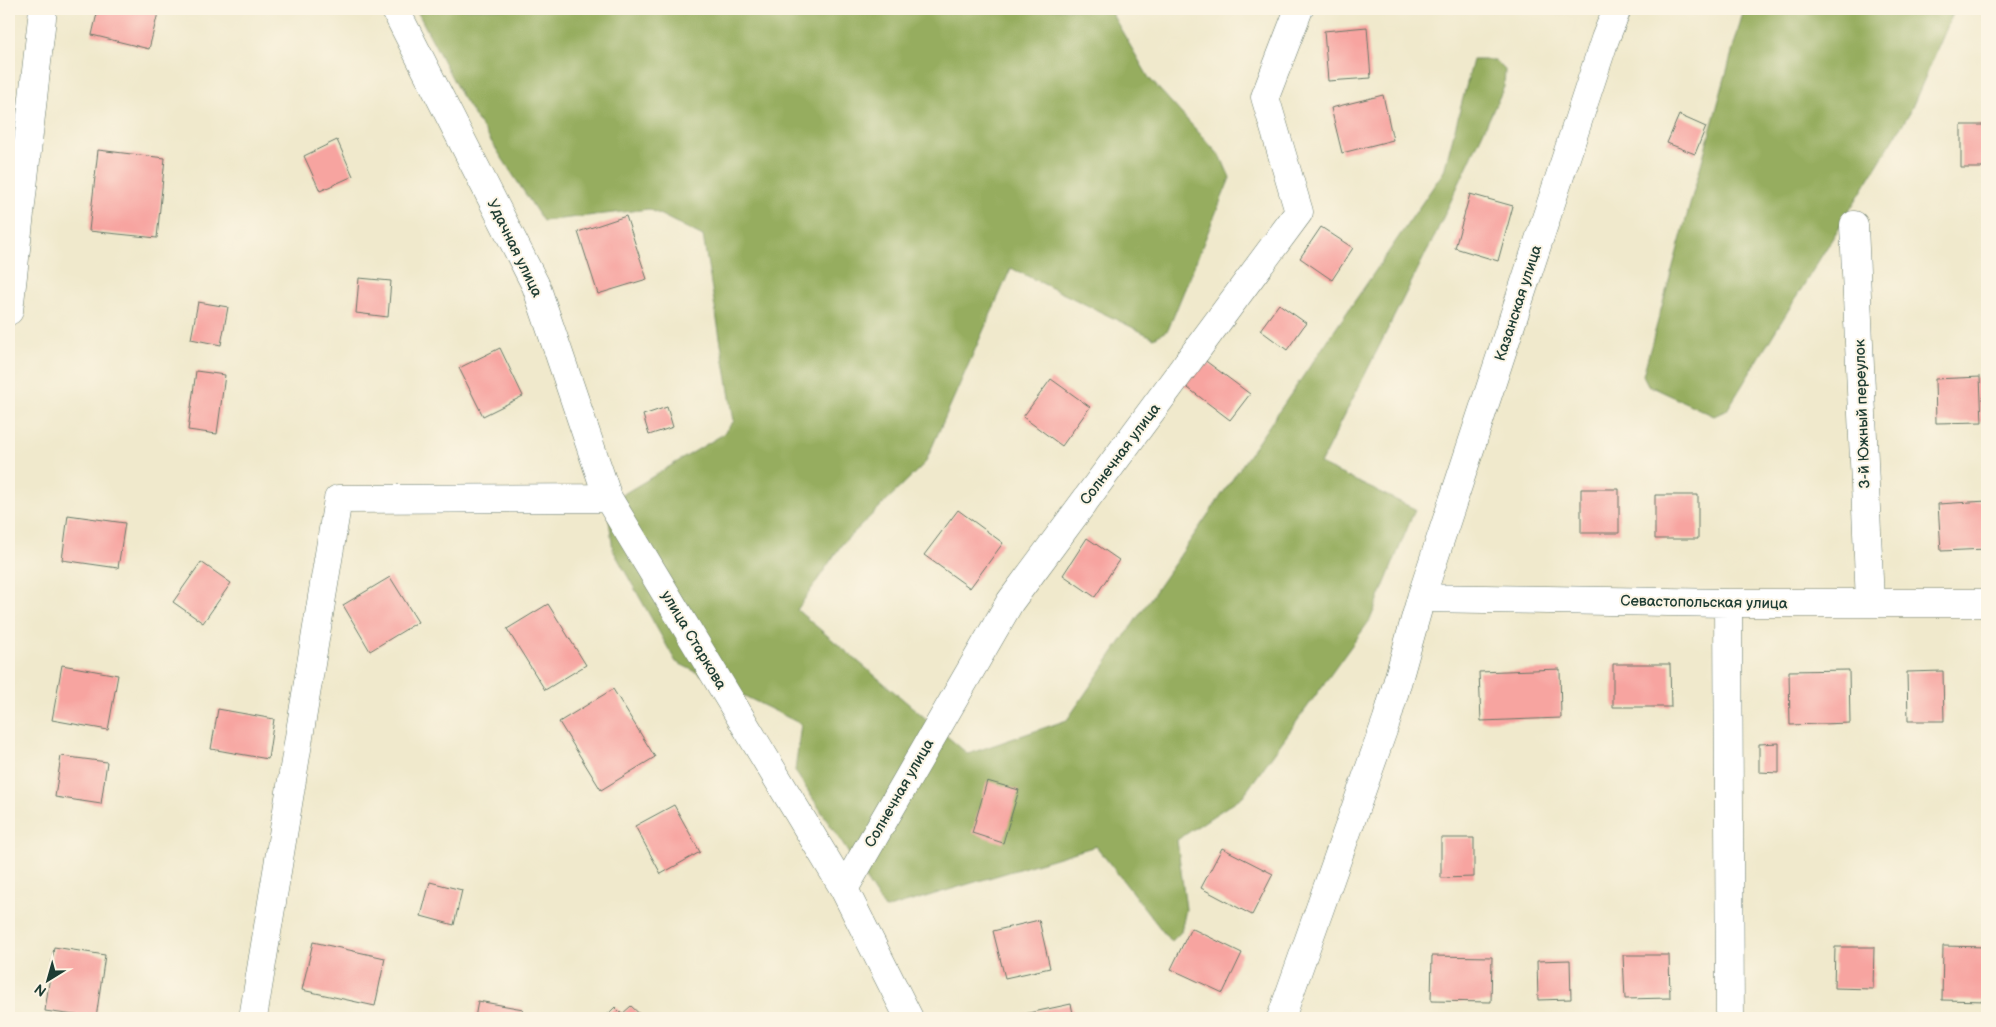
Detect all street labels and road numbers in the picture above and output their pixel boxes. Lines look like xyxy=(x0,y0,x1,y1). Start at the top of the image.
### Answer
street label: Удачная улица xyxy=(483,196,547,300)
street label: Казанская улица xyxy=(1491,243,1546,364)
street label: 3-й Южный переулок xyxy=(1850,339,1875,489)
street label: Солнечная улица xyxy=(1076,400,1165,509)
street label: улица Старкова xyxy=(657,587,731,693)
street label: Севастопольская улица xyxy=(1620,592,1788,613)
street label: Солнечная улица xyxy=(861,735,938,851)

